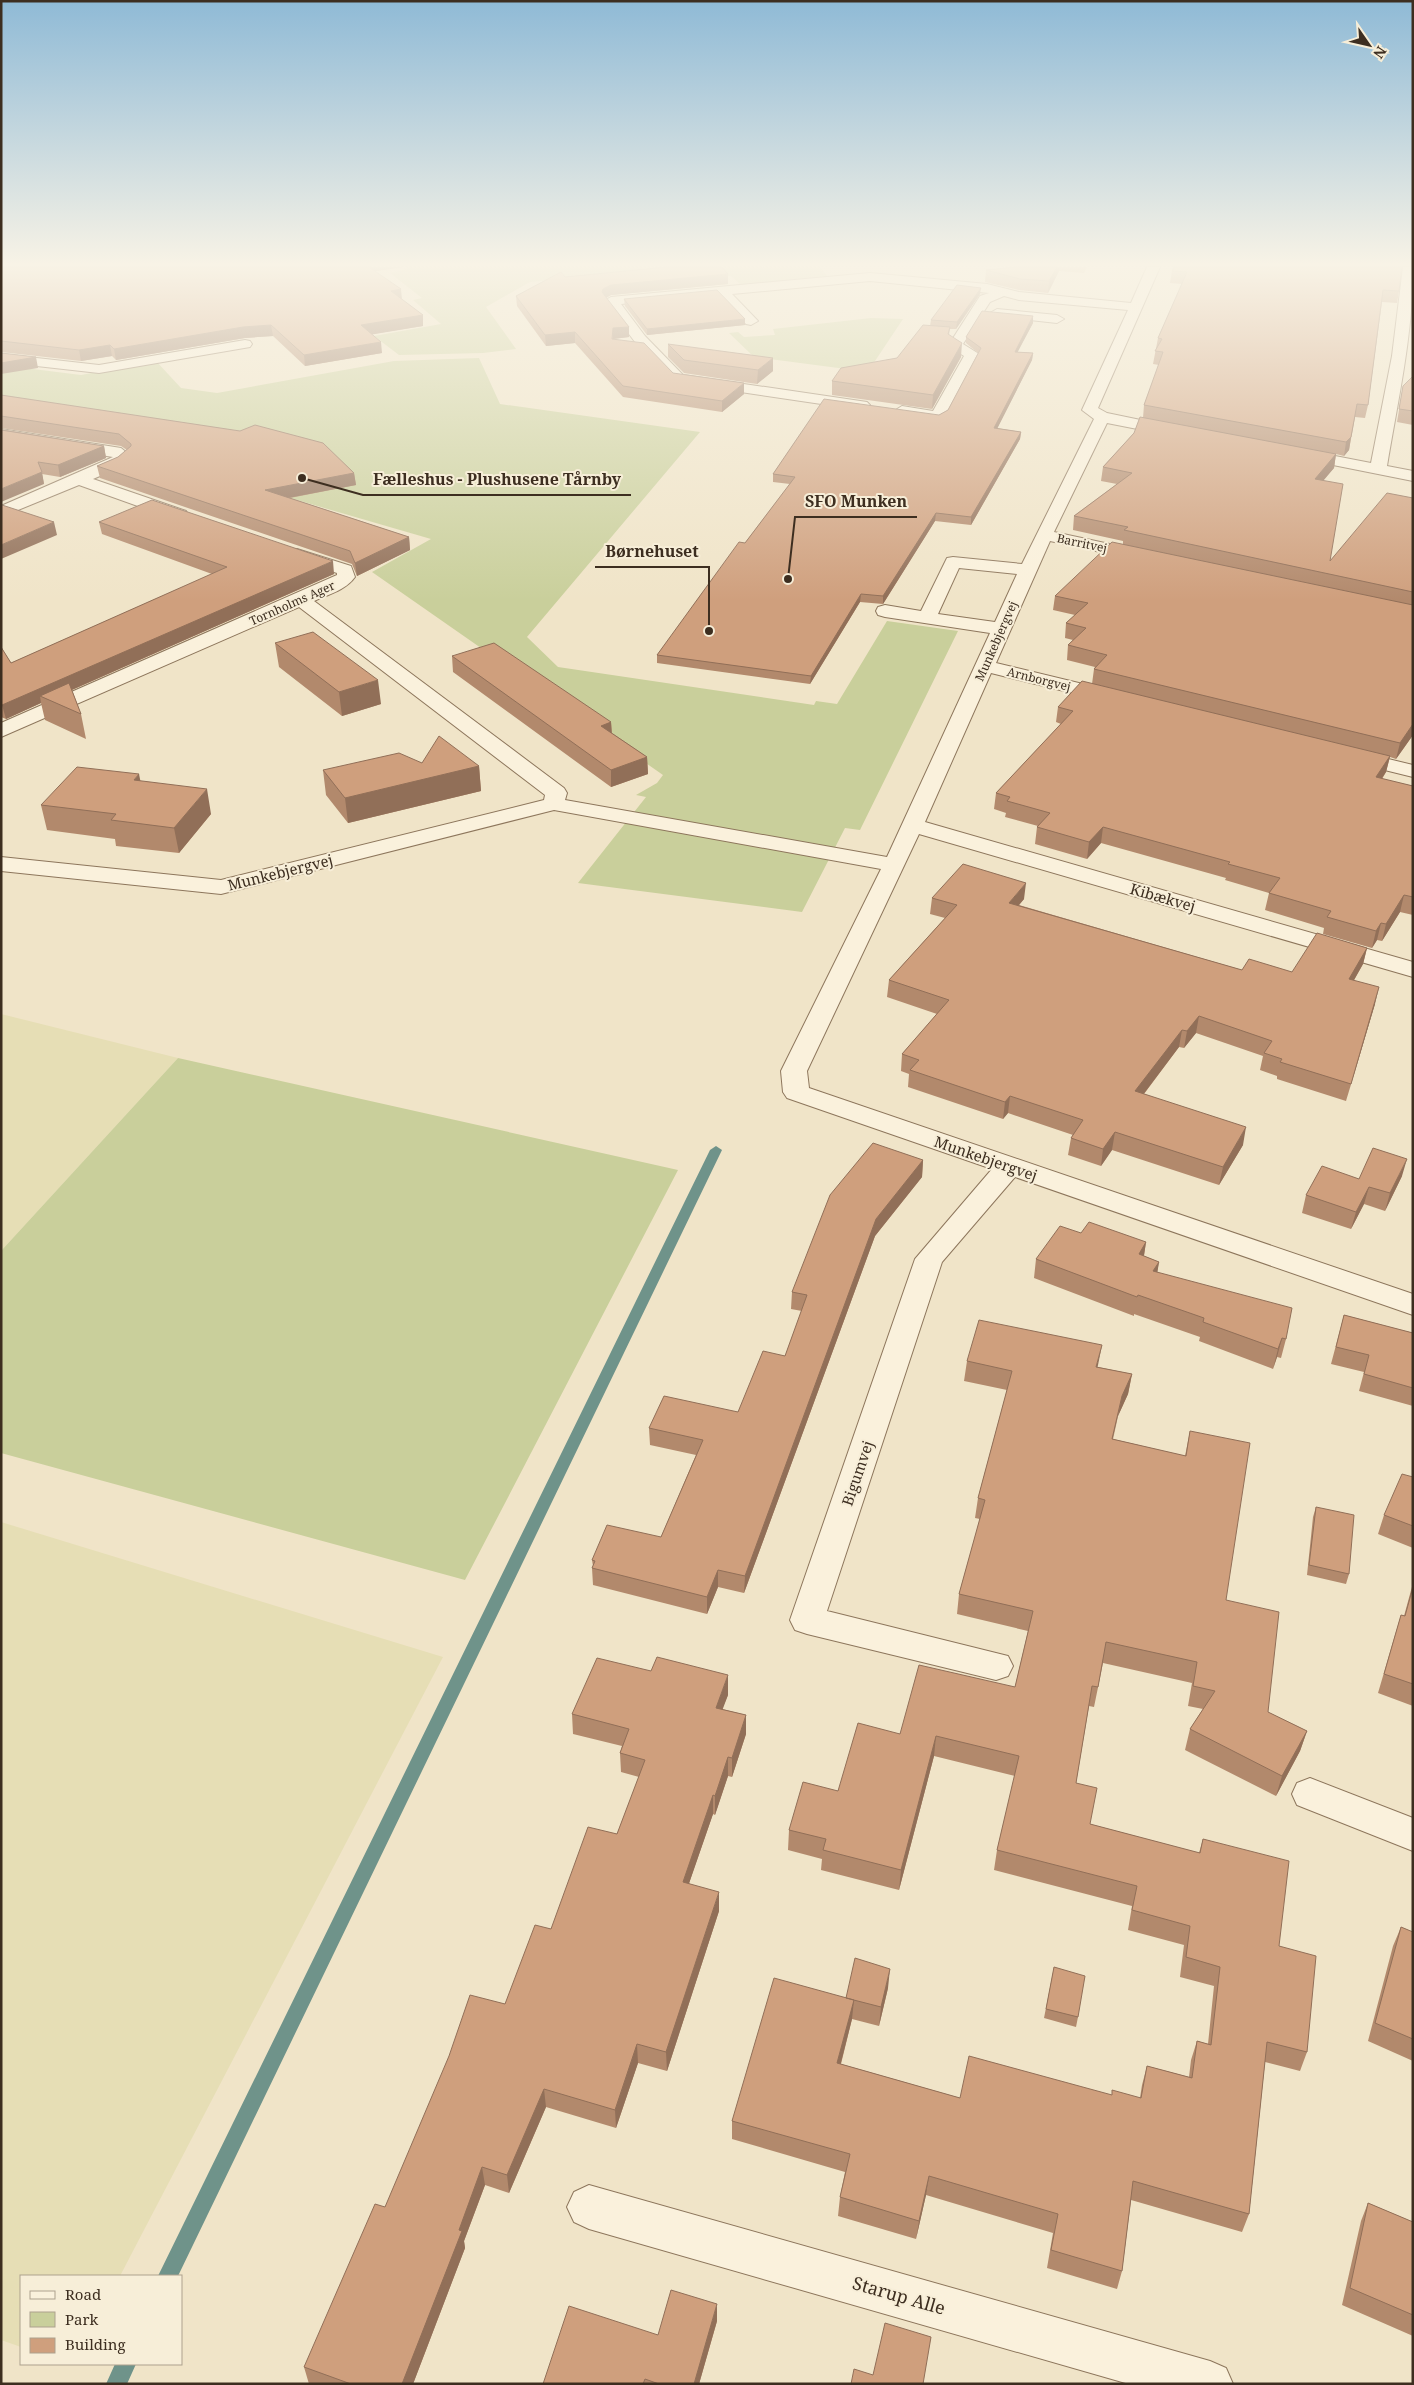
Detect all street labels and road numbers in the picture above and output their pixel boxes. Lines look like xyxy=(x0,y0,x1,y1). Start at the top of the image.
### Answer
street label: Barritvej xyxy=(1055,529,1109,557)
street label: Tornholms Ager xyxy=(247,576,338,629)
street label: Munkebjergvej xyxy=(971,598,1021,684)
street label: Arnborgvej xyxy=(1005,663,1073,695)
street label: Munkebjergvej xyxy=(225,849,335,895)
street label: Kibækvej xyxy=(1128,878,1198,916)
street label: Munkebjergvej xyxy=(932,1131,1040,1185)
street label: Bigumvej xyxy=(837,1438,877,1508)
street label: Starup Alle xyxy=(850,2270,948,2320)

